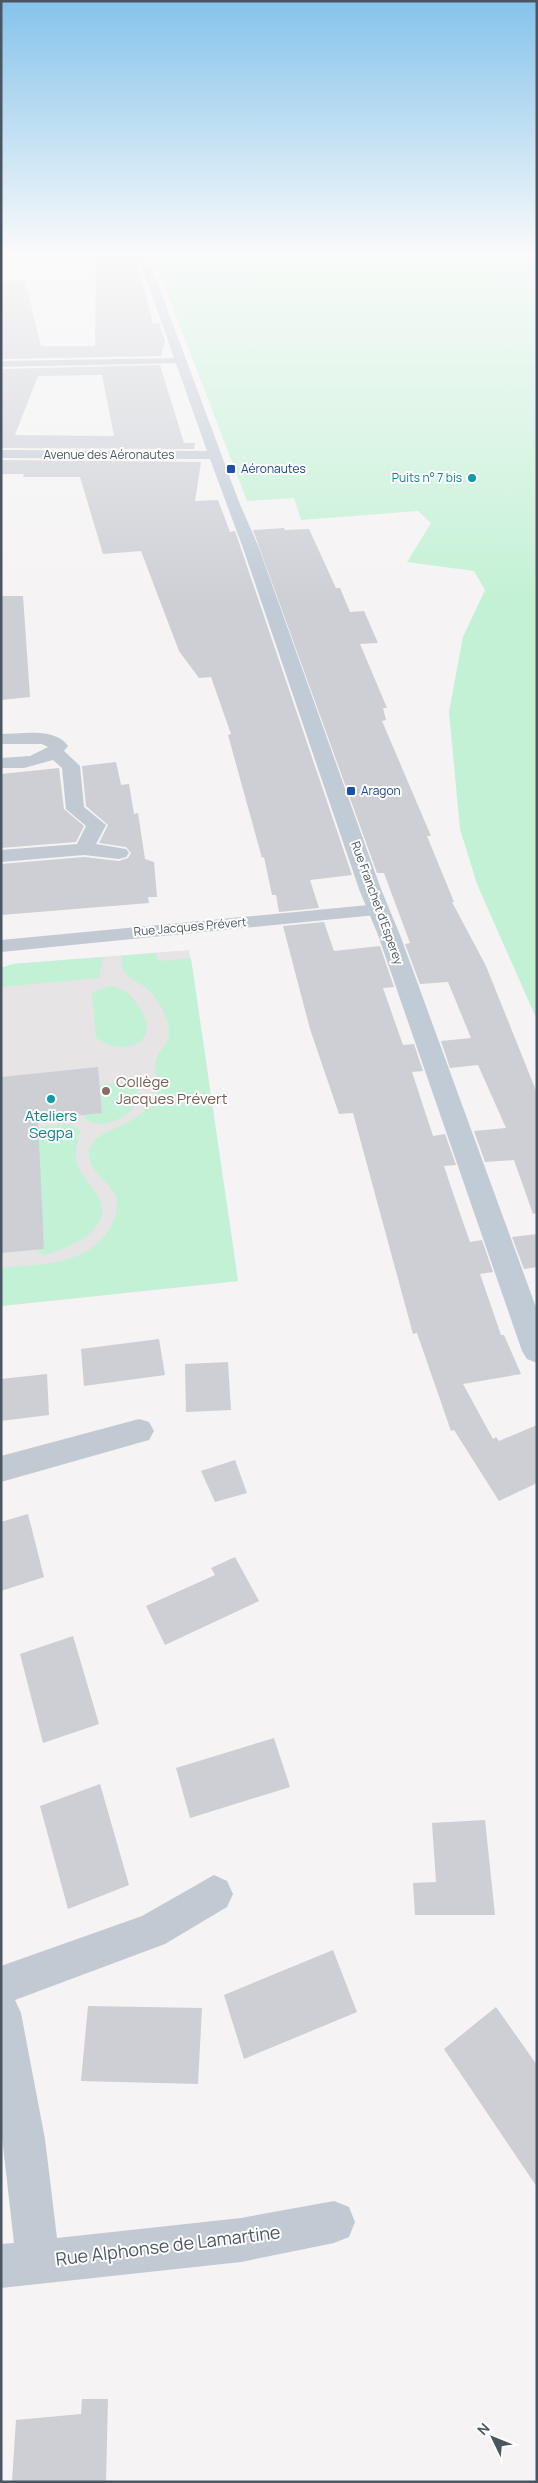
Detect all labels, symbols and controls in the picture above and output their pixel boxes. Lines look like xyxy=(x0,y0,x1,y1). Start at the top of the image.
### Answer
street label: Avenue des Aéronautes xyxy=(43,446,175,463)
place label: Aéronautes xyxy=(241,460,306,477)
marker: Aéronautes xyxy=(225,463,237,475)
place label: Puits n° 7 bis xyxy=(392,469,462,486)
marker: Puits n° 7 bis xyxy=(466,472,478,484)
place label: Aragon xyxy=(361,782,401,799)
marker: Aragon xyxy=(345,785,357,797)
street label: Rue Franchet d'Esperey xyxy=(347,839,408,968)
street label: Rue Jacques Prévert xyxy=(133,913,247,940)
place label: Collège Jacques Prévert xyxy=(116,1071,227,1109)
marker: Collège Jacques Prévert xyxy=(100,1085,112,1097)
marker: Ateliers Segpa xyxy=(45,1093,57,1105)
place label: Ateliers Segpa xyxy=(25,1105,77,1143)
street label: Rue Alphonse de Lamartine xyxy=(54,2219,282,2271)
north arrow xyxy=(468,2413,518,2463)
text: N xyxy=(473,2419,494,2439)

